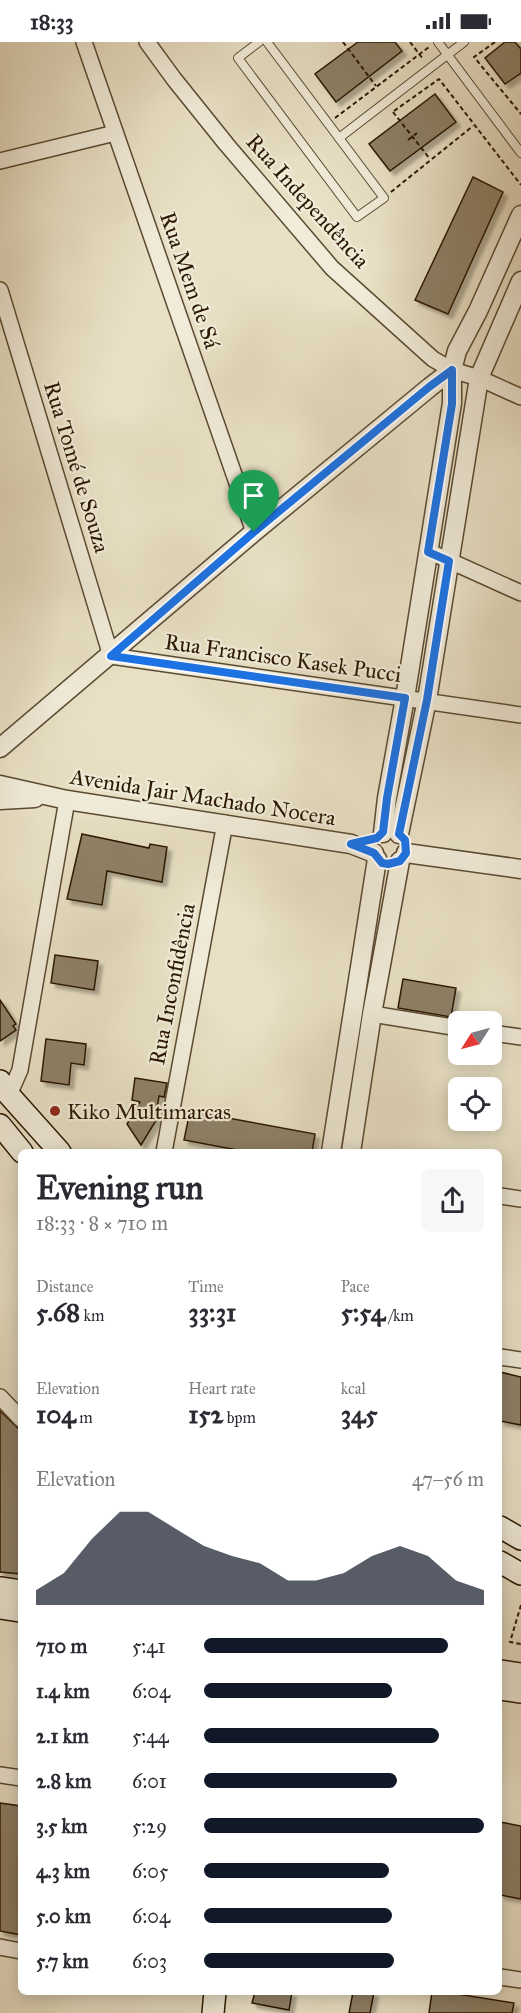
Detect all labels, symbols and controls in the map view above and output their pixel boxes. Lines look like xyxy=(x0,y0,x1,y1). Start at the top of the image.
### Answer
text: 18:33 xyxy=(30,8,74,35)
street label: Rua Independência xyxy=(241,128,376,274)
street label: Rua Mem de Sá xyxy=(154,208,226,353)
street label: Rua Tomé de Souza xyxy=(38,378,116,557)
pin xyxy=(228,470,279,532)
icon: arrive xyxy=(237,479,270,512)
street label: Rua Francisco Kasek Pucci xyxy=(163,628,403,688)
street label: Avenida Jair Machado Nocera xyxy=(67,763,338,831)
street label: Rua Inconfidência xyxy=(143,900,201,1067)
north arrow xyxy=(448,1011,502,1065)
map controls xyxy=(448,1011,502,1131)
button: locate xyxy=(448,1077,502,1131)
place label: Kiko Multimarcas xyxy=(67,1098,231,1125)
marker: Kiko Multimarcas xyxy=(48,1104,62,1118)
text: Evening run xyxy=(36,1168,203,1208)
button: share xyxy=(421,1169,484,1232)
text: 18:33 · 8 × 710 m xyxy=(36,1211,168,1235)
text: Distance xyxy=(36,1277,93,1296)
text: Time xyxy=(188,1277,224,1296)
text: Pace xyxy=(341,1277,370,1296)
text: 5.68 xyxy=(36,1296,80,1328)
text: 33:31 xyxy=(188,1296,236,1328)
text: 5:54 xyxy=(341,1296,385,1328)
text: km xyxy=(80,1306,104,1325)
text: /km xyxy=(385,1306,414,1325)
text: Elevation xyxy=(36,1379,100,1398)
text: Heart rate xyxy=(188,1379,256,1398)
text: kcal xyxy=(341,1379,366,1398)
text: 104 xyxy=(36,1398,76,1430)
text: 152 xyxy=(188,1398,223,1430)
text: 345 xyxy=(341,1398,378,1430)
text: m xyxy=(76,1408,93,1427)
text: bpm xyxy=(223,1408,256,1427)
text: Elevation xyxy=(36,1467,115,1491)
text: 47–56 m xyxy=(412,1467,484,1491)
text: 710 m xyxy=(36,1634,87,1658)
text: 5:41 xyxy=(132,1634,165,1658)
text: 1.4 km xyxy=(36,1679,90,1703)
text: 6:04 xyxy=(132,1679,170,1703)
text: 2.1 km xyxy=(36,1724,89,1748)
text: 5:44 xyxy=(132,1724,169,1748)
text: 2.8 km xyxy=(36,1769,91,1793)
text: 6:01 xyxy=(132,1769,167,1793)
text: 3.5 km xyxy=(36,1814,88,1838)
text: 5:29 xyxy=(132,1814,167,1838)
text: 4.3 km xyxy=(36,1859,90,1883)
text: 6:05 xyxy=(132,1859,168,1883)
text: 5.0 km xyxy=(36,1904,91,1928)
text: 6:04 xyxy=(132,1904,170,1928)
text: 5.7 km xyxy=(36,1949,89,1973)
text: 6:03 xyxy=(132,1949,167,1973)

